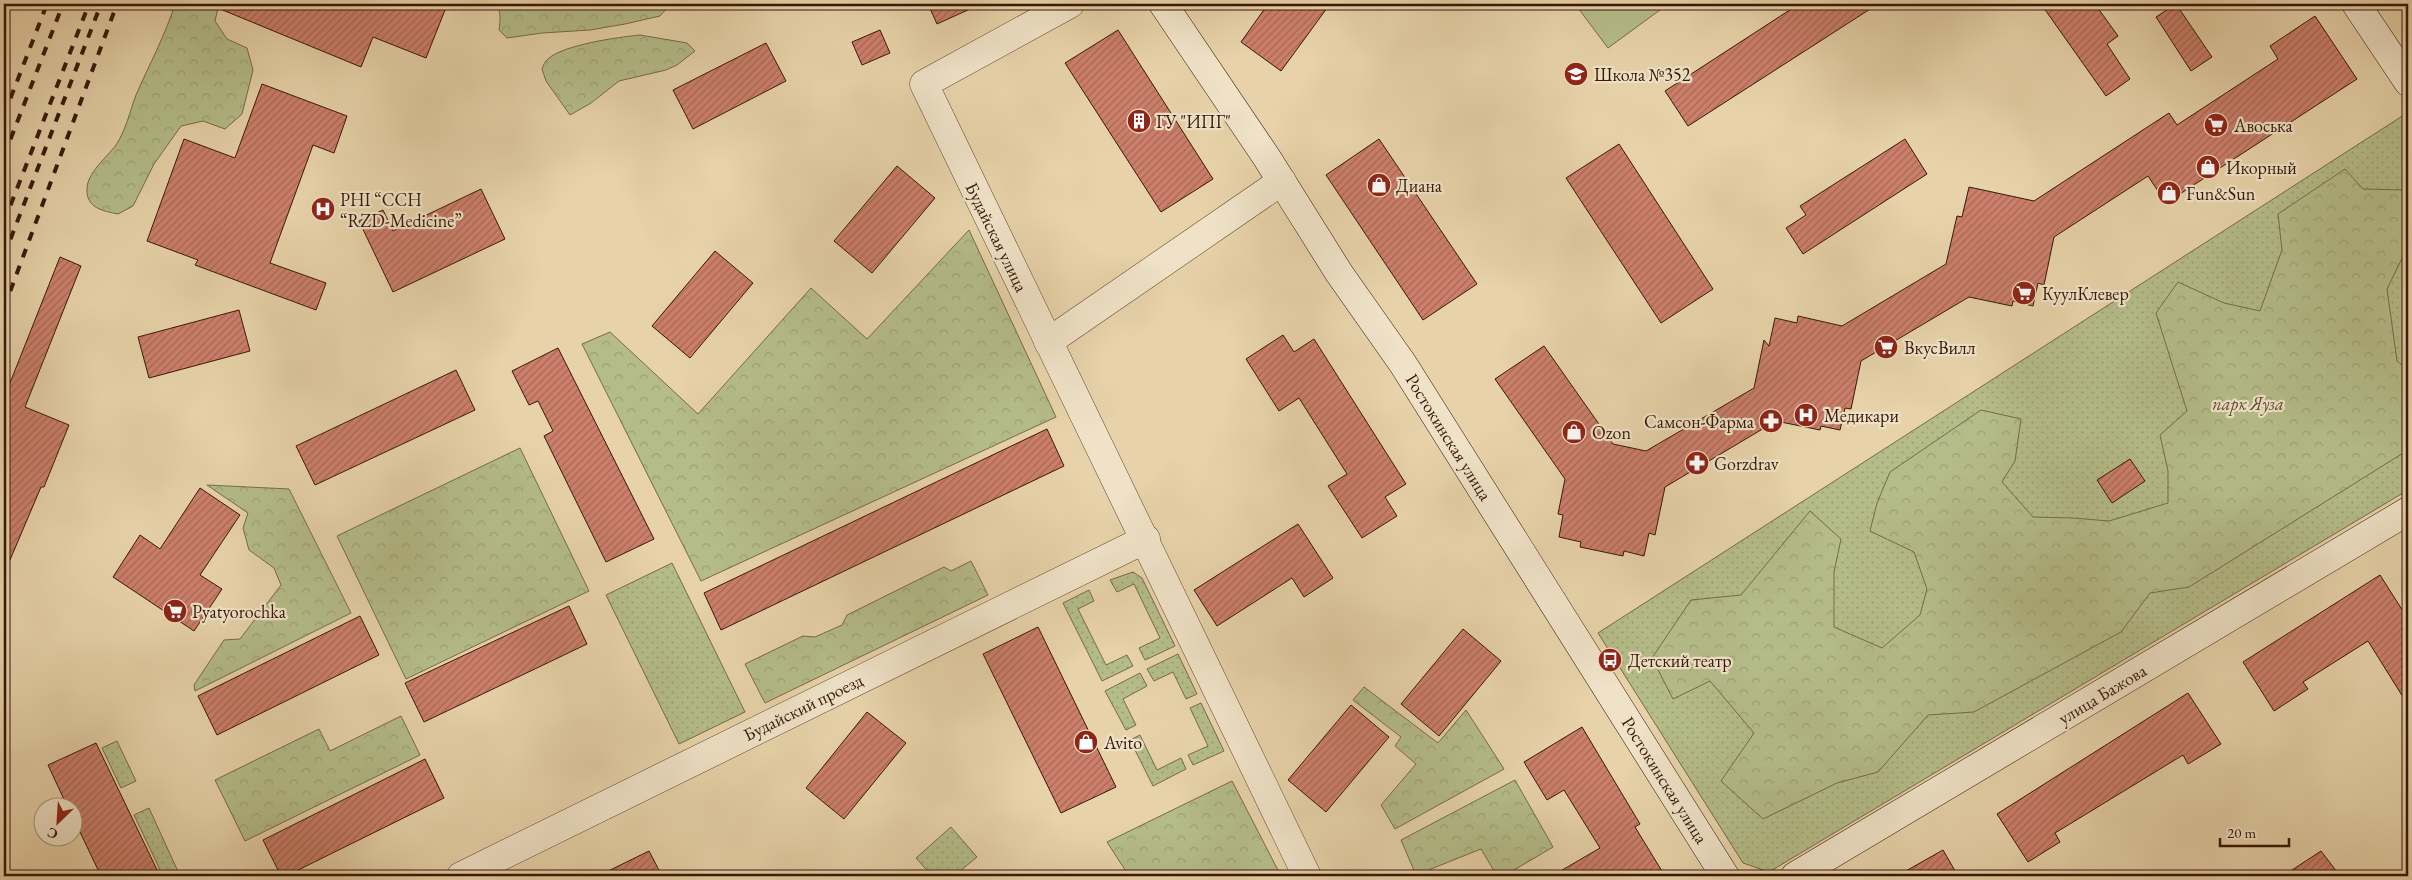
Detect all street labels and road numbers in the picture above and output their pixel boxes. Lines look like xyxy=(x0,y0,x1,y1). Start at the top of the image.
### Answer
street label: Будайская улица xyxy=(961,178,1034,296)
street label: Ростокинская улица xyxy=(1401,369,1498,505)
street label: улица Бажова xyxy=(2054,658,2151,729)
street label: Будайский проезд xyxy=(739,668,867,746)
street label: Ростокинская улица xyxy=(1617,712,1714,848)

